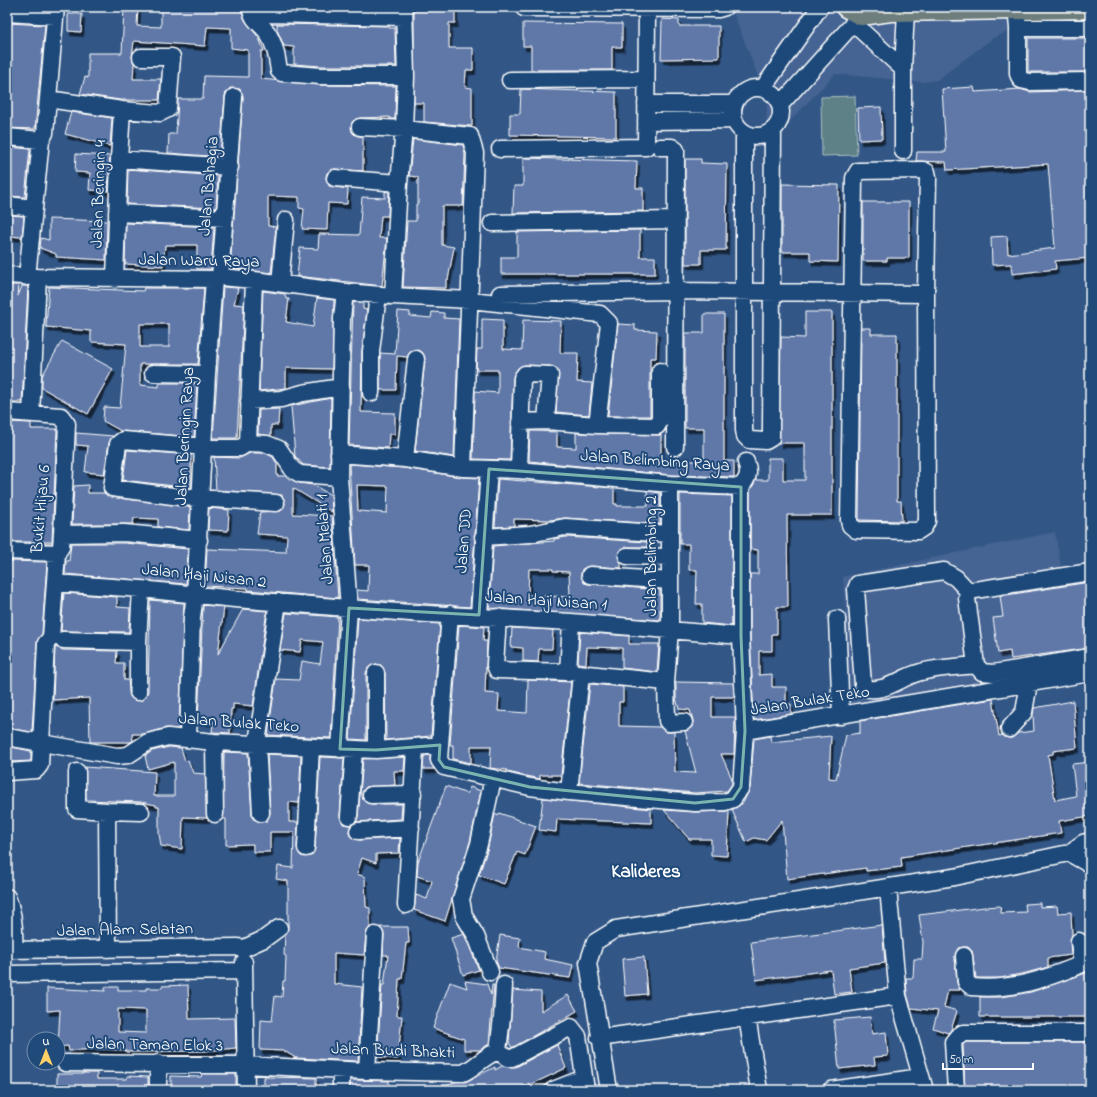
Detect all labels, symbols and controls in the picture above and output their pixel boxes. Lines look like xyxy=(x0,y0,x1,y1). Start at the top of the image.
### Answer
street label: Jalan Bahagia xyxy=(192,135,228,237)
street label: Jalan Beringin 4 xyxy=(85,139,115,249)
street label: Jalan Waru Raya xyxy=(138,247,260,276)
street label: Jalan Beringin Raya xyxy=(169,366,203,506)
street label: Jalan Belimbing Raya xyxy=(579,443,731,481)
street label: Bukit Hijau 6 xyxy=(25,463,57,555)
street label: Jalan Melati 1 xyxy=(309,492,341,585)
street label: Jalan Belimbing 2 xyxy=(639,495,666,617)
street label: Jalan DD xyxy=(449,508,479,574)
street label: Jalan Haji Nisan 2 xyxy=(140,557,268,595)
street label: Jalan Haji Nisan 1 xyxy=(484,584,608,618)
street label: Jalan Bulak Teko xyxy=(748,679,872,723)
street label: Jalan Bulak Teko xyxy=(178,706,300,740)
district label: Kalideres xyxy=(611,859,681,886)
street label: Jalan Alam Selatan xyxy=(57,916,193,944)
north arrow xyxy=(26,1031,66,1071)
street label: Jalan Taman Elok 3 xyxy=(87,1031,223,1059)
text: U xyxy=(43,1034,50,1050)
street label: Jalan Budi Bhakti xyxy=(331,1036,455,1066)
scale bar xyxy=(943,1045,1033,1071)
text: 50 m xyxy=(949,1051,973,1069)

